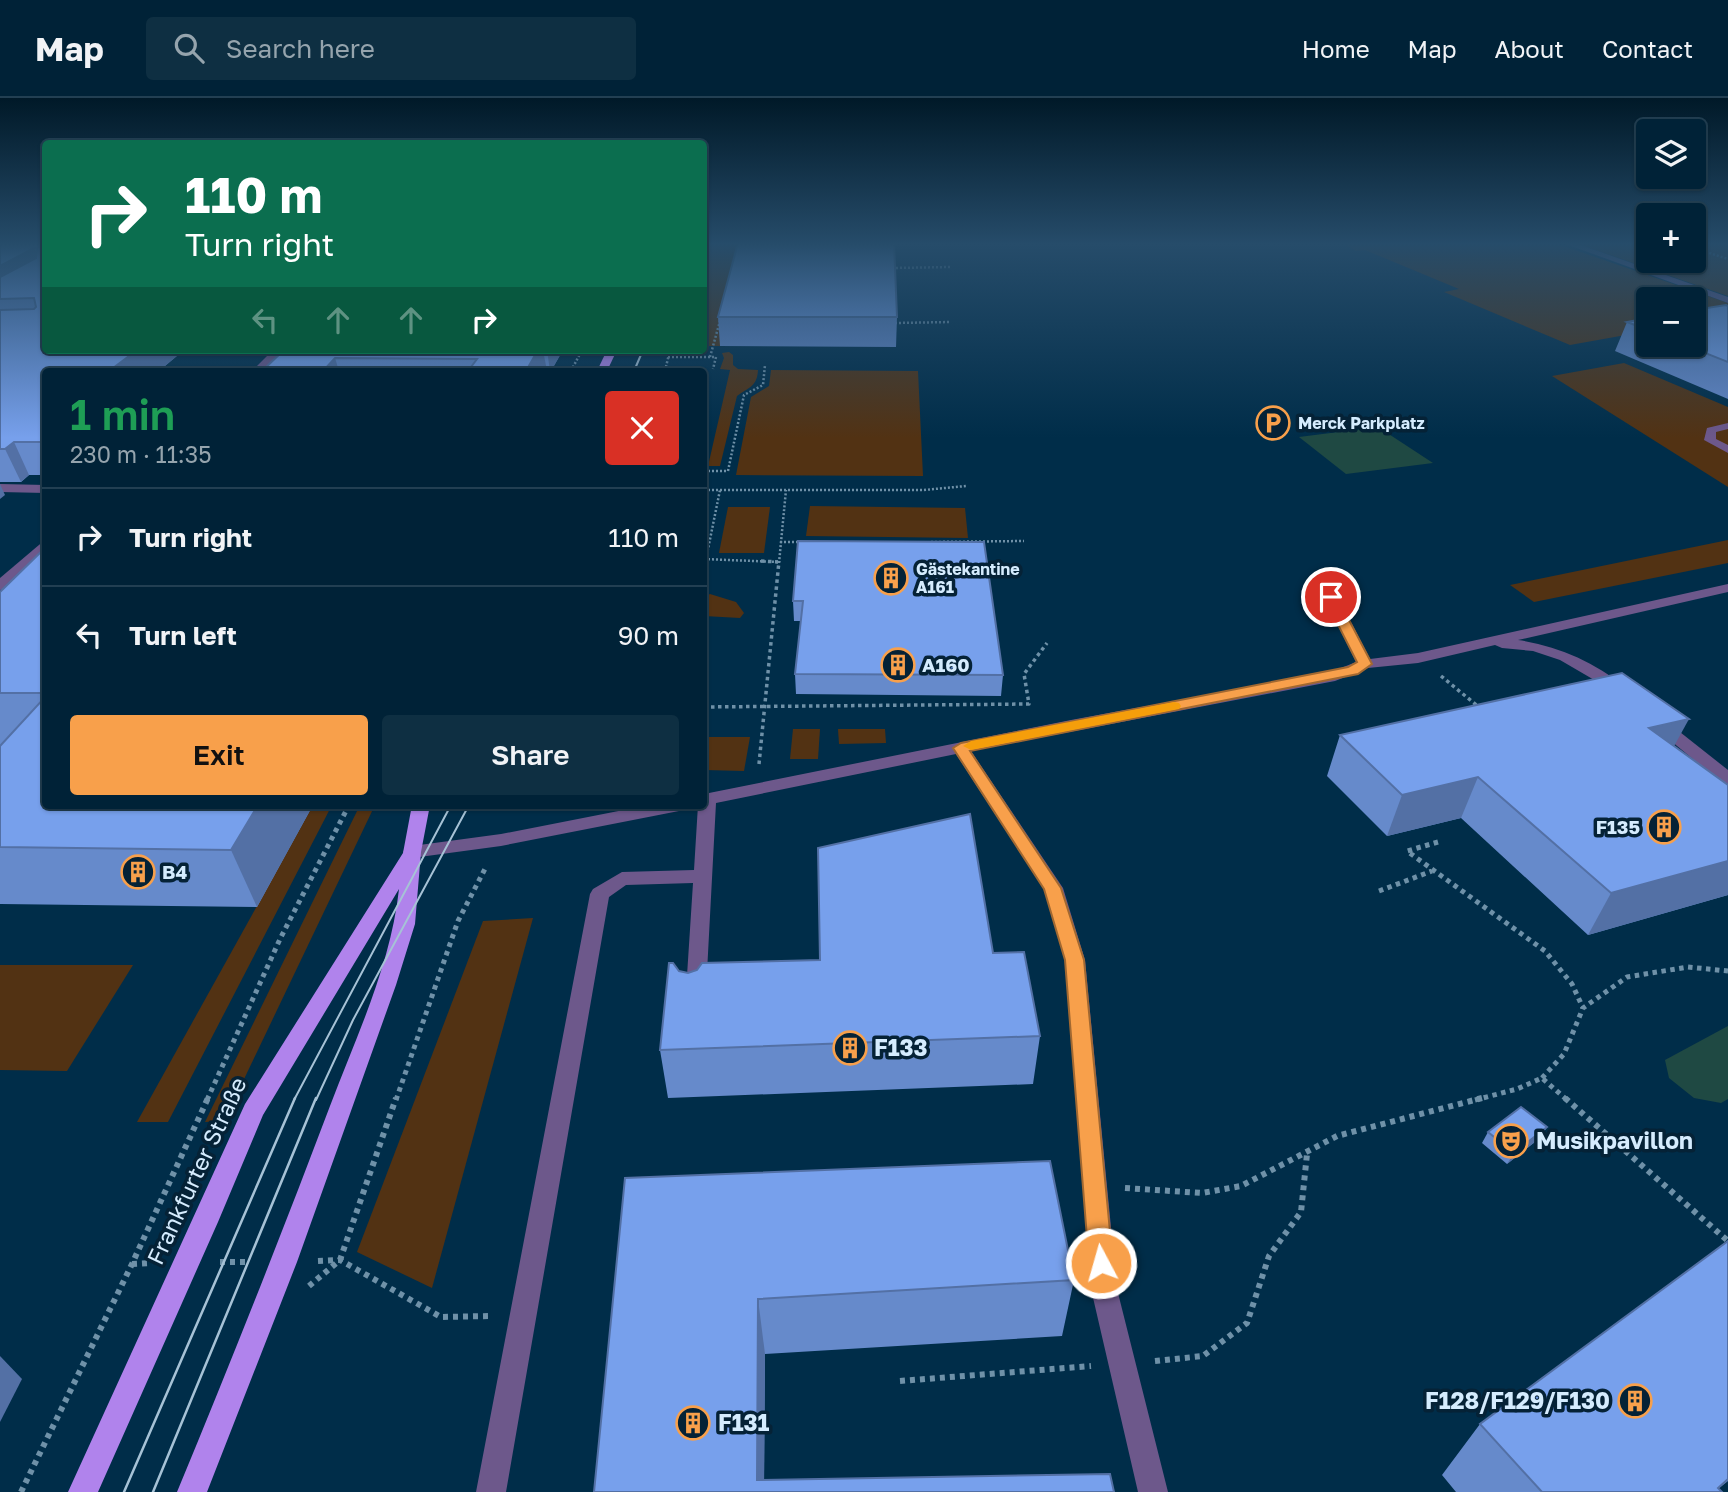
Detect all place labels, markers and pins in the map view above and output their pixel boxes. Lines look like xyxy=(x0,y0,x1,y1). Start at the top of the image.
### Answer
parking icon: Merck Parkplatz xyxy=(1254,404,1292,442)
place label: Merck Parkplatz xyxy=(1298,413,1425,433)
building icon: Gästekantine A161 xyxy=(872,559,910,597)
place label: Gästekantine A161 xyxy=(916,559,1020,597)
pin xyxy=(1301,567,1361,627)
building icon: A160 xyxy=(879,646,917,684)
place label: A160 xyxy=(922,653,970,676)
building icon: F135 xyxy=(1645,808,1683,846)
place label: F135 xyxy=(1596,815,1640,838)
building icon: B4 xyxy=(119,853,157,891)
place label: B4 xyxy=(162,860,187,883)
building icon: F133 xyxy=(831,1029,869,1067)
place label: F133 xyxy=(874,1033,928,1061)
theatre icon: Musikpavillon xyxy=(1492,1122,1530,1160)
place label: Musikpavillon xyxy=(1536,1126,1693,1154)
building icon: F128/F129/F130 xyxy=(1616,1382,1654,1420)
place label: F128/F129/F130 xyxy=(1425,1386,1610,1414)
building icon: F131 xyxy=(674,1404,712,1442)
place label: F131 xyxy=(718,1408,770,1436)

